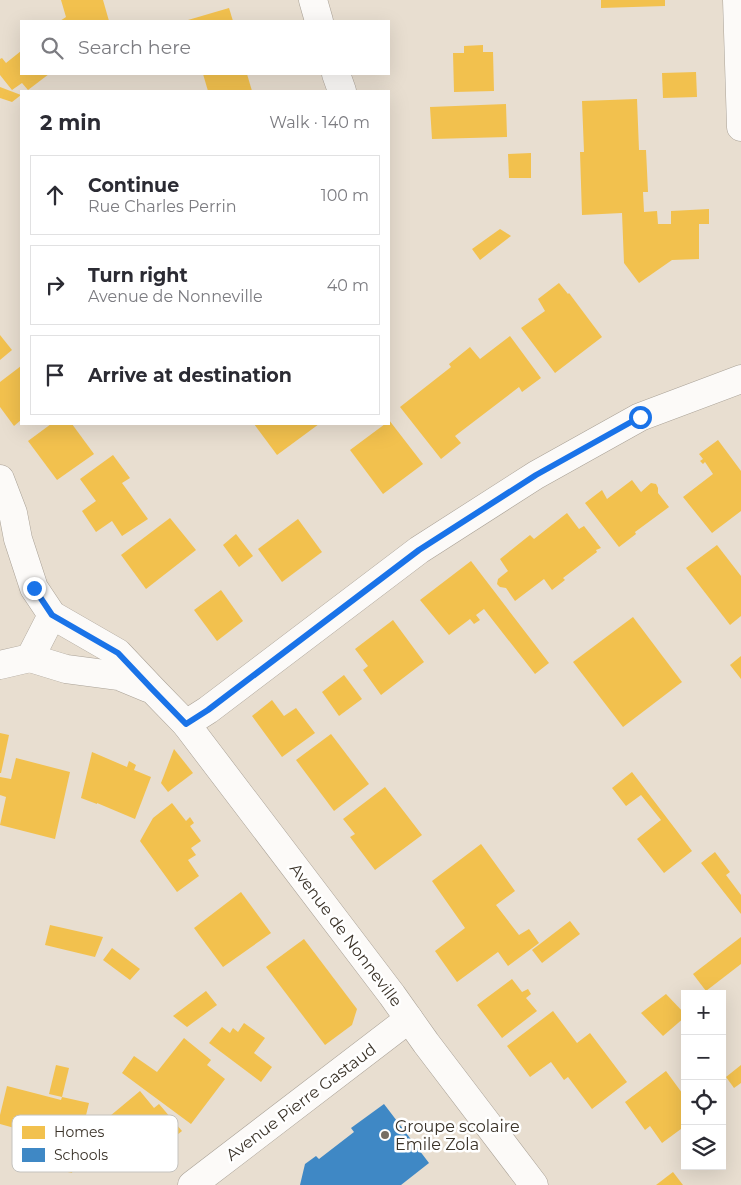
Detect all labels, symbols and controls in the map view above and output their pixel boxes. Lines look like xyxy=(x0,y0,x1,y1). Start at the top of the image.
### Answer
search box xyxy=(20,20,390,75)
icon: search xyxy=(38,34,66,62)
text: Search here xyxy=(78,36,191,59)
text: 2 min xyxy=(40,110,101,135)
text: Walk · 140 m xyxy=(269,113,370,132)
text: Continue xyxy=(88,174,179,197)
icon: ahead xyxy=(41,181,69,209)
text: 100 m xyxy=(321,186,369,205)
text: Rue Charles Perrin xyxy=(88,197,237,216)
text: Turn right xyxy=(88,264,188,287)
icon: right xyxy=(41,271,69,299)
text: 40 m xyxy=(327,276,369,295)
text: Avenue de Nonneville xyxy=(88,287,263,306)
icon: arrive xyxy=(41,361,69,389)
text: Arrive at destination xyxy=(88,364,292,387)
route start xyxy=(629,406,652,429)
route end xyxy=(23,577,46,600)
street label: Avenue de Nonneville xyxy=(286,860,406,1010)
map controls xyxy=(681,990,726,1170)
button: + xyxy=(681,990,726,1035)
button: − xyxy=(681,1035,726,1080)
street label: Avenue Pierre Gastaud xyxy=(222,1039,380,1165)
button: locate xyxy=(681,1080,726,1125)
legend xyxy=(12,1115,178,1172)
place label: Groupe scolaire Emile Zola xyxy=(395,1117,520,1154)
text: Homes xyxy=(54,1123,104,1141)
button: layers xyxy=(681,1125,726,1170)
marker: Groupe scolaire Emile Zola xyxy=(379,1129,391,1141)
text: Schools xyxy=(54,1146,108,1164)

